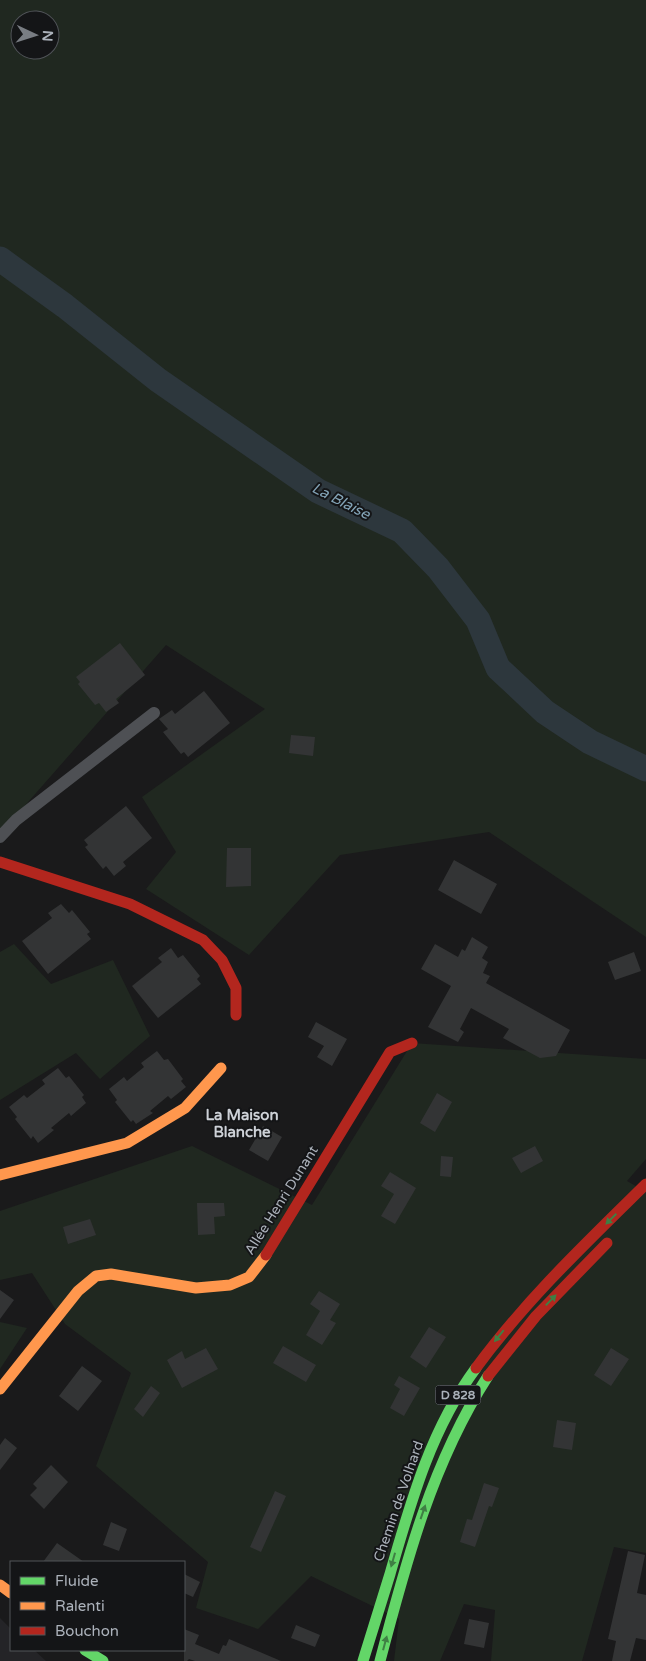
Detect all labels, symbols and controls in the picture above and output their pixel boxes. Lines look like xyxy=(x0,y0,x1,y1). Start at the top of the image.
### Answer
north arrow xyxy=(10,10,60,60)
text: N xyxy=(39,30,56,42)
water label: La Blaise xyxy=(309,479,374,524)
district label: La Maison Blanche xyxy=(205,1106,279,1141)
street label: Allée Henri Dunant xyxy=(241,1142,322,1258)
one-way arrow xyxy=(606,1213,618,1225)
one-way arrow xyxy=(545,1294,557,1306)
one-way arrow xyxy=(493,1329,504,1342)
road number: D 828 xyxy=(436,1386,480,1404)
street label: Chemin de Volhard xyxy=(370,1439,427,1564)
one-way arrow xyxy=(419,1504,427,1519)
one-way arrow xyxy=(389,1553,397,1568)
legend xyxy=(10,1561,185,1651)
text: Fluide xyxy=(55,1572,99,1590)
text: Ralenti xyxy=(55,1597,105,1615)
text: Bouchon xyxy=(55,1622,119,1640)
one-way arrow xyxy=(381,1636,389,1651)

